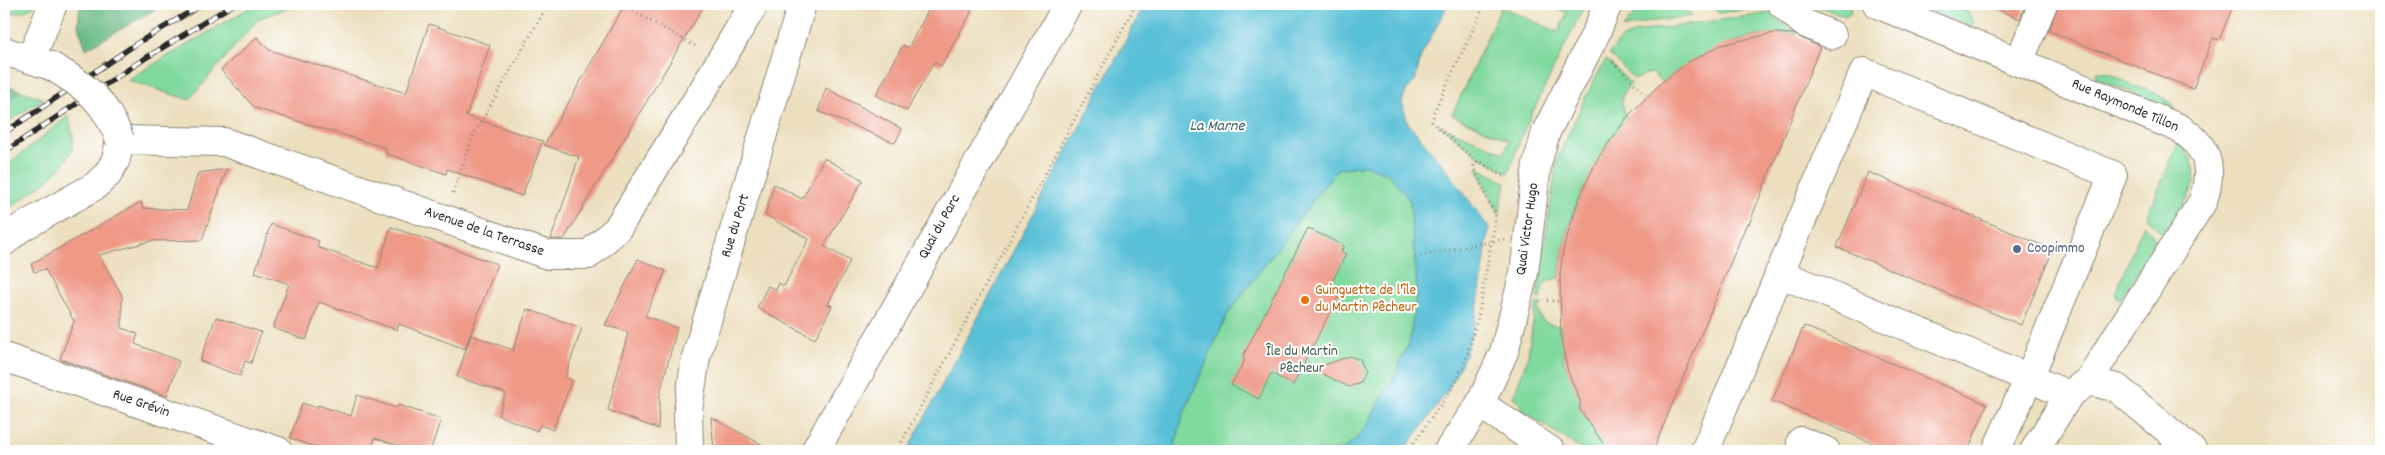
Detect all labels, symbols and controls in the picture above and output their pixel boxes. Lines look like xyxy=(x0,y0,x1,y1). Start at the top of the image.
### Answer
street label: Rue Raymonde Tillon xyxy=(2068,73,2182,139)
water label: La Marne xyxy=(1190,115,1245,138)
street label: Quai Victor Hugo xyxy=(1511,181,1545,277)
street label: Rue du Port xyxy=(716,191,756,260)
street label: Quai du Parc xyxy=(913,191,967,263)
street label: Avenue de la Terrasse xyxy=(421,201,547,263)
place label: Coopimmo xyxy=(2027,238,2085,260)
marker: Coopimmo xyxy=(2011,243,2023,255)
place label: Guinguette de l'île du Martin Pêcheur xyxy=(1315,280,1417,319)
marker: Guinguette de l'île du Martin Pêcheur xyxy=(1299,294,1311,306)
park label: Île du Martin Pêcheur xyxy=(1265,341,1338,380)
street label: Rue Grévin xyxy=(109,384,173,424)

